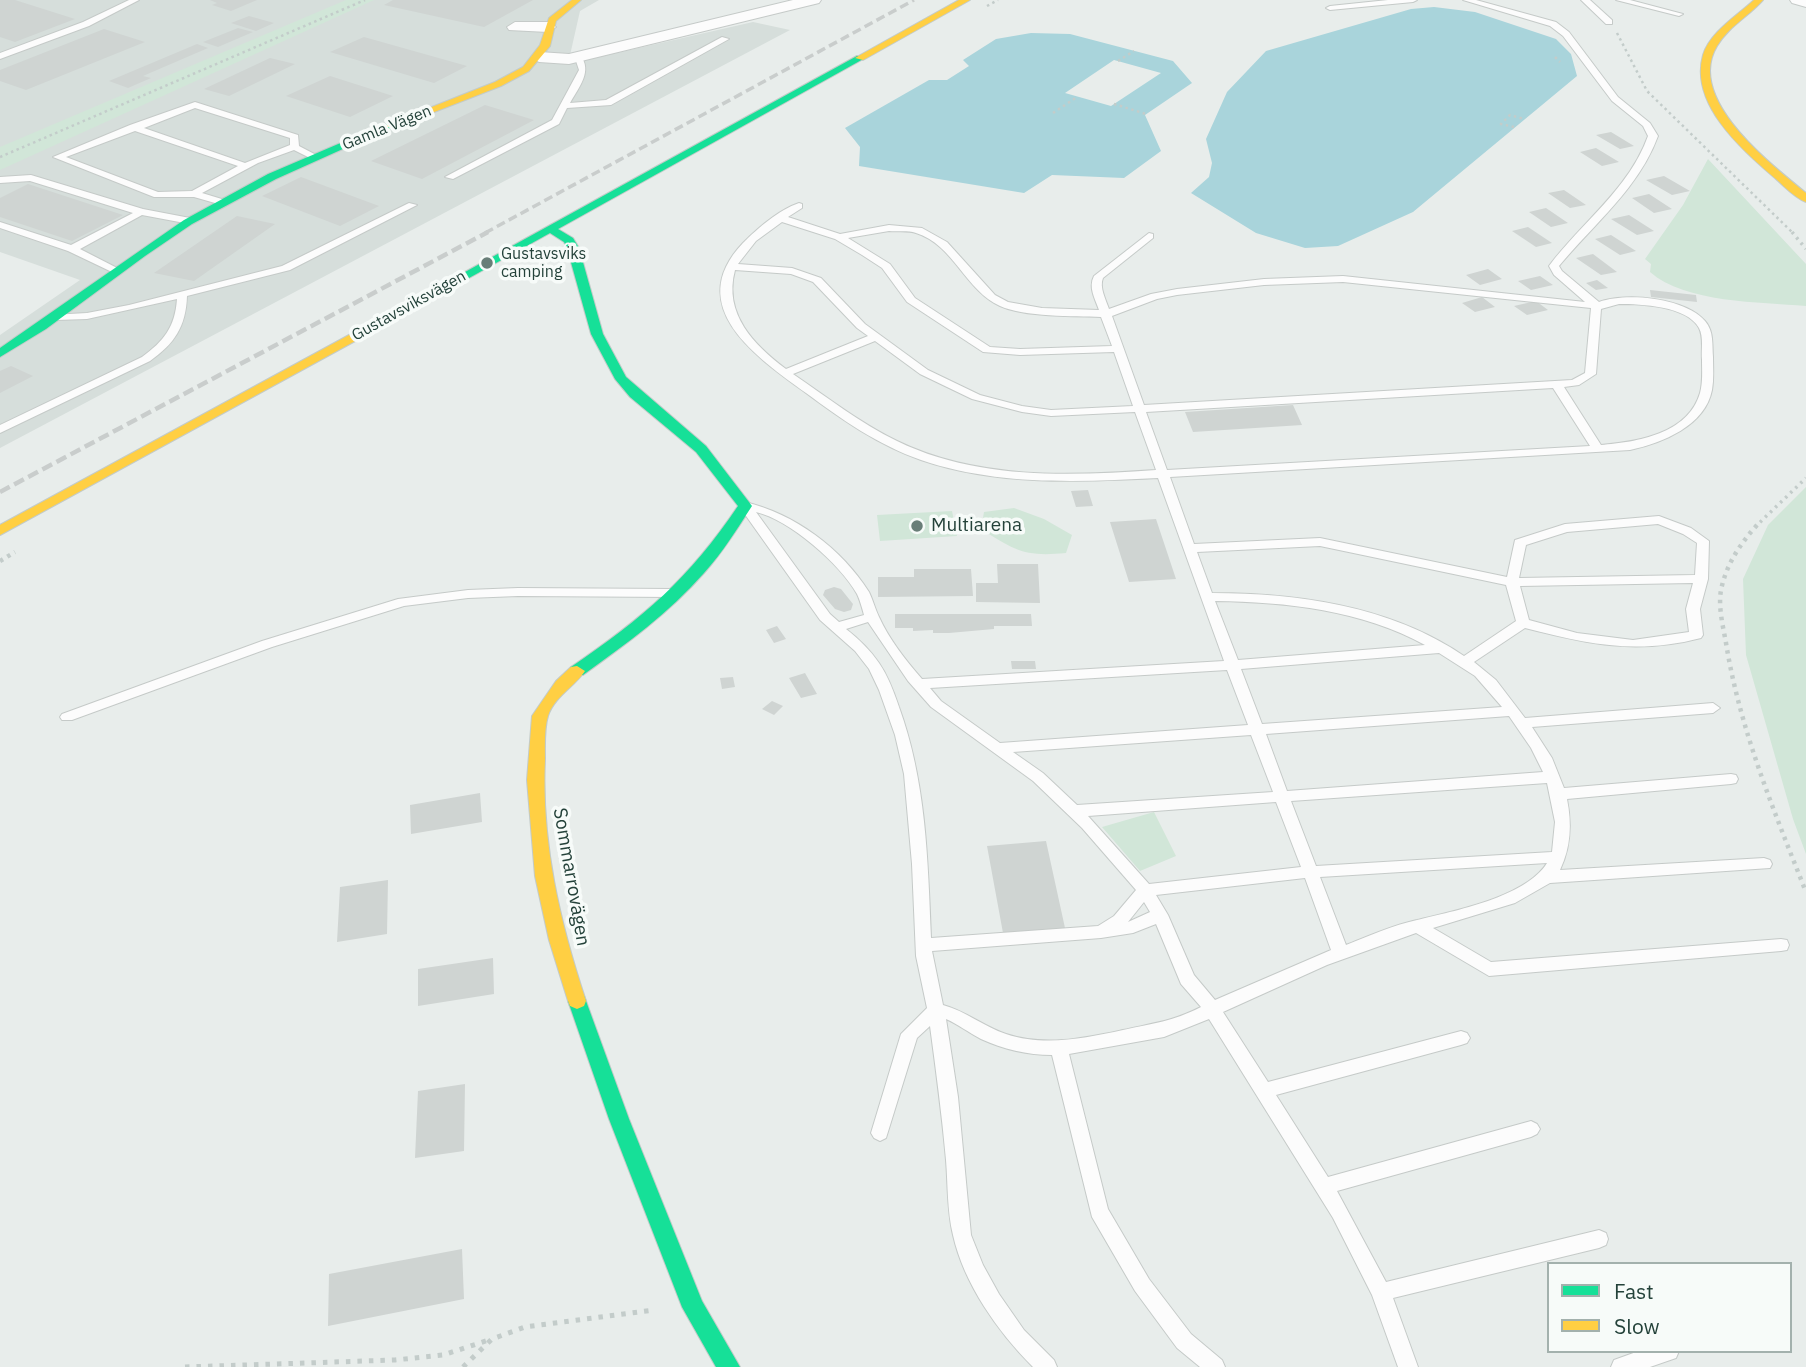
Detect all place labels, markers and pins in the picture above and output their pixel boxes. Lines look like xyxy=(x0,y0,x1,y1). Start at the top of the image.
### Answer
place label: Gustavsviks camping xyxy=(501,244,586,282)
marker: Gustavsviks camping xyxy=(479,255,495,271)
place label: Multiarena xyxy=(931,515,1022,537)
marker: Multiarena xyxy=(909,518,925,534)

